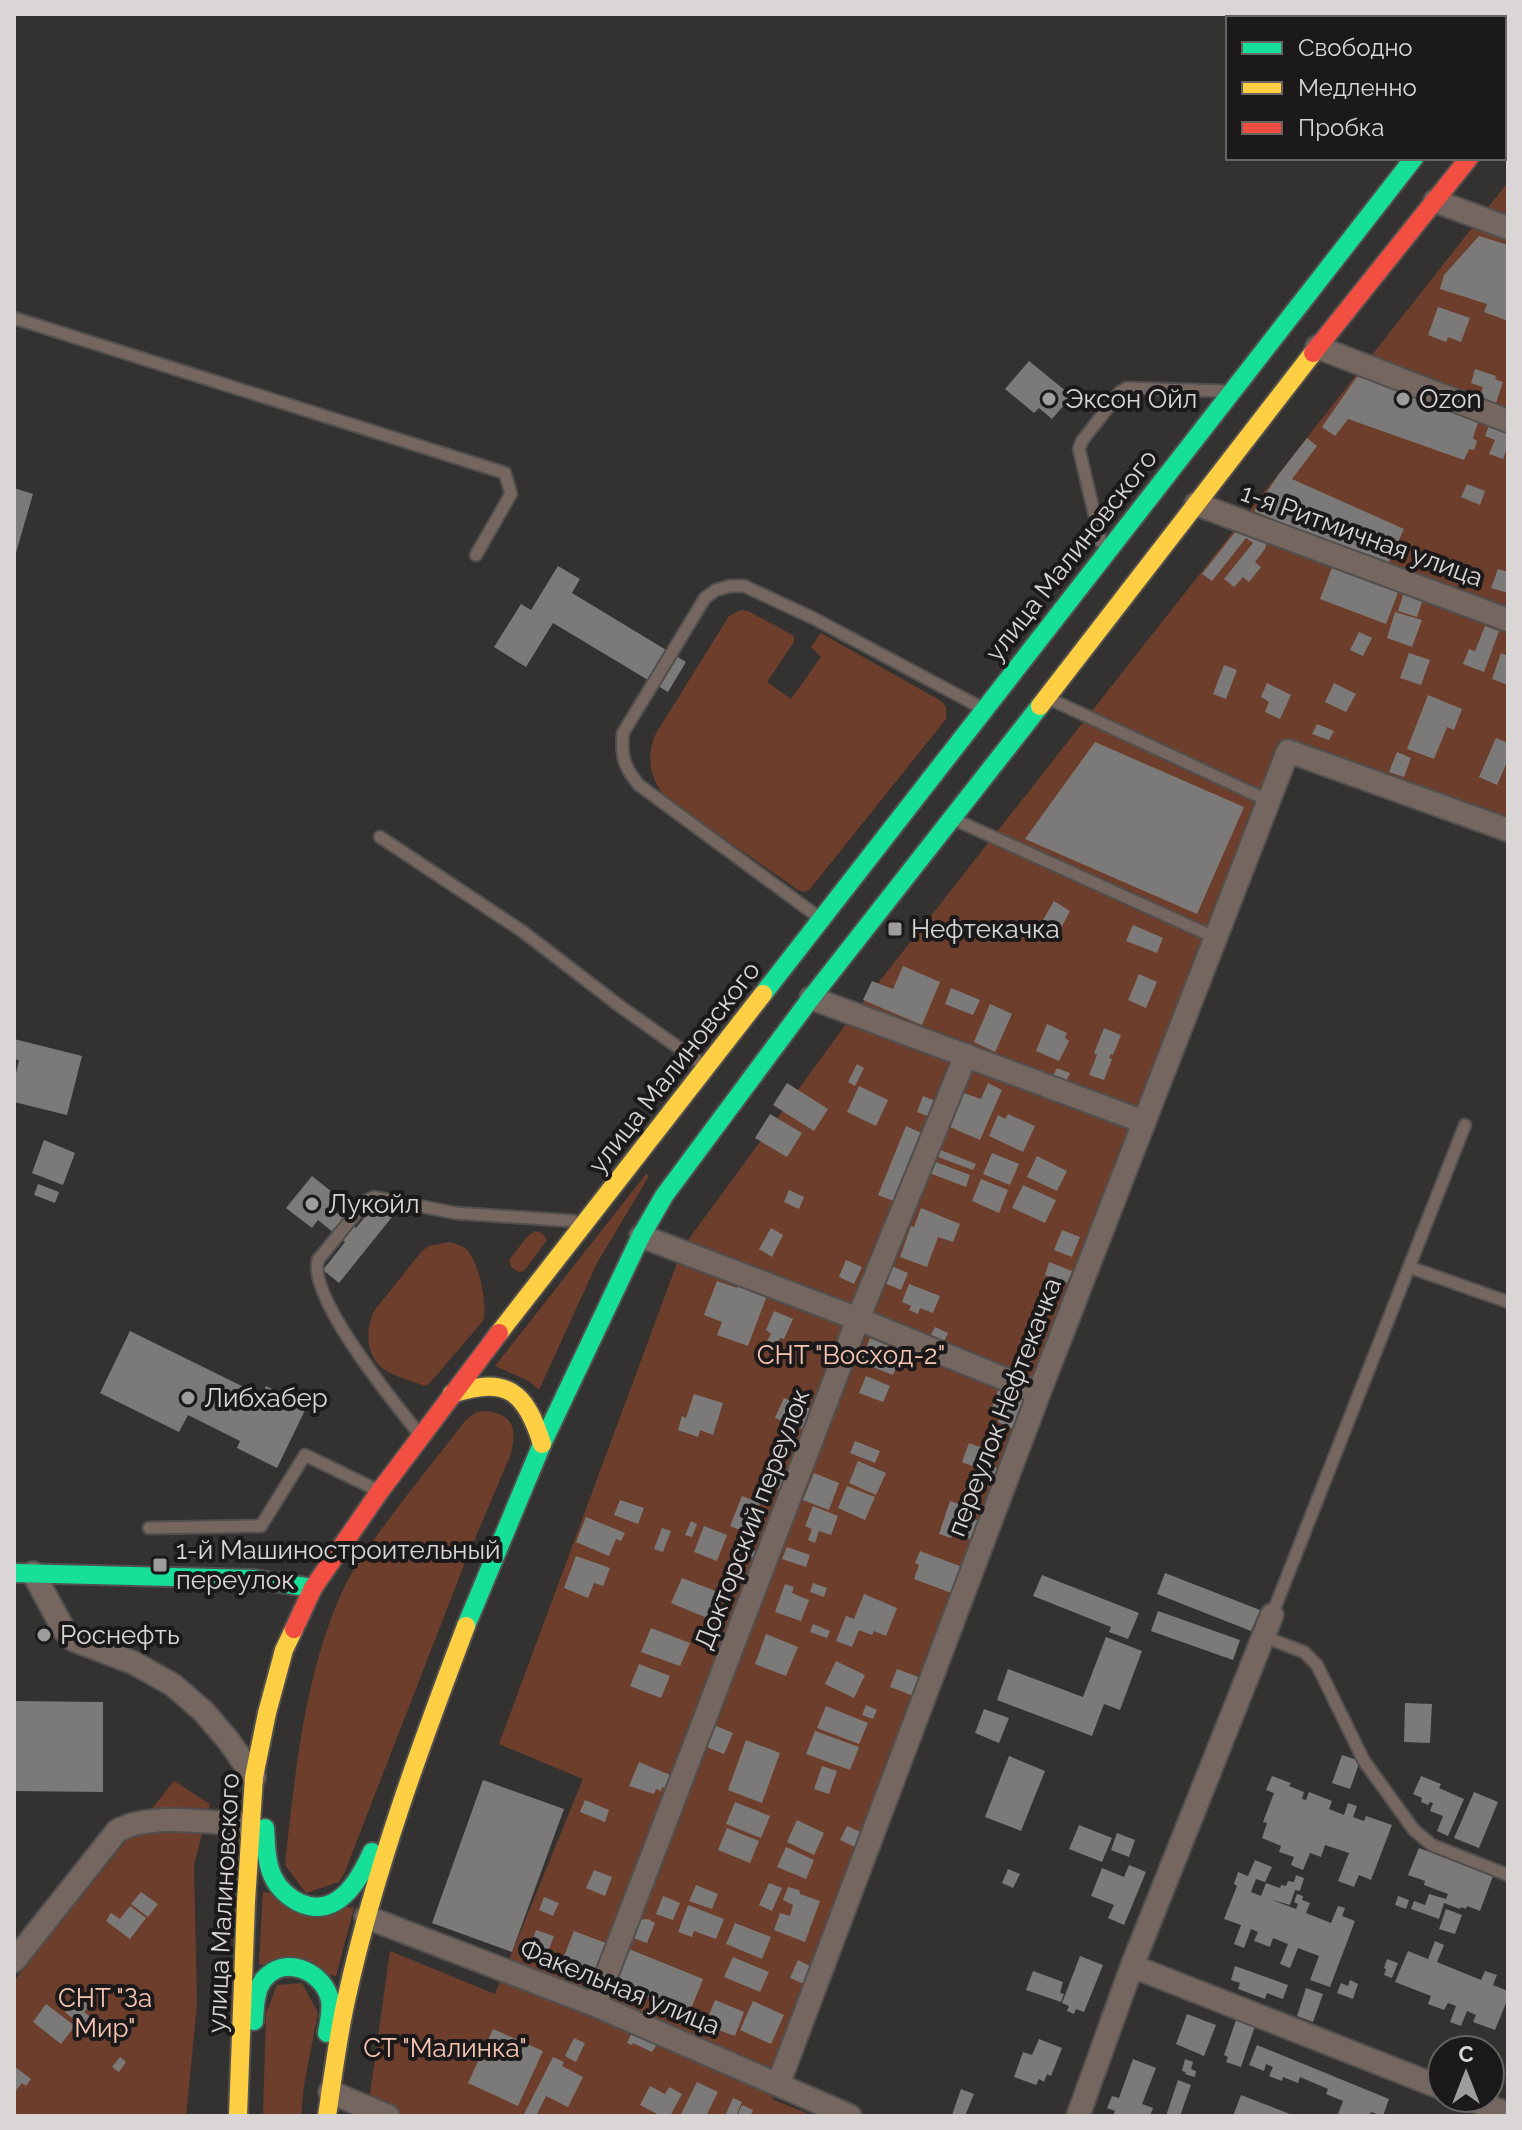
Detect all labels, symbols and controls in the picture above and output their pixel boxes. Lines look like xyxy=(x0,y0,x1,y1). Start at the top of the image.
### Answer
legend xyxy=(1226,16,1506,160)
text: Свободно xyxy=(1298,33,1413,62)
text: Медленно xyxy=(1298,73,1417,102)
text: Пробка xyxy=(1298,113,1384,142)
place label: Эксон Ойл xyxy=(1065,384,1197,414)
place label: Ozon xyxy=(1419,384,1482,414)
marker: Эксон Ойл xyxy=(1040,390,1058,408)
marker: Ozon xyxy=(1394,390,1412,408)
street label: улица Малиновского xyxy=(979,443,1163,667)
street label: 1-я Ритмичная улица xyxy=(1237,477,1487,593)
place label: Нефтекачка xyxy=(911,914,1060,944)
marker: Нефтекачка xyxy=(886,920,904,938)
street label: улица Малиновского xyxy=(582,955,766,1179)
place label: Лукойл xyxy=(328,1189,420,1219)
marker: Лукойл xyxy=(303,1195,321,1213)
street label: переулок Нефтекачка xyxy=(941,1274,1067,1540)
park label: СНТ "Восход-2" xyxy=(757,1340,945,1370)
place label: Либхабер xyxy=(204,1383,328,1413)
street label: Докторский переулок xyxy=(688,1385,816,1653)
marker: Либхабер xyxy=(179,1389,197,1407)
place label: 1-й Машиностроительный переулок xyxy=(176,1535,501,1595)
marker: 1-й Машиностроительный переулок xyxy=(151,1556,169,1574)
place label: Роснефть xyxy=(60,1620,180,1650)
marker: Роснефть xyxy=(35,1626,53,1644)
street label: улица Малиновского xyxy=(201,1772,245,2034)
street label: Факельная улица xyxy=(516,1933,724,2041)
park label: СНТ "За Мир" xyxy=(58,1983,152,2043)
park label: СТ "Малинка" xyxy=(363,2033,527,2063)
north arrow xyxy=(1426,2034,1506,2114)
text: С xyxy=(1458,2041,1474,2067)

